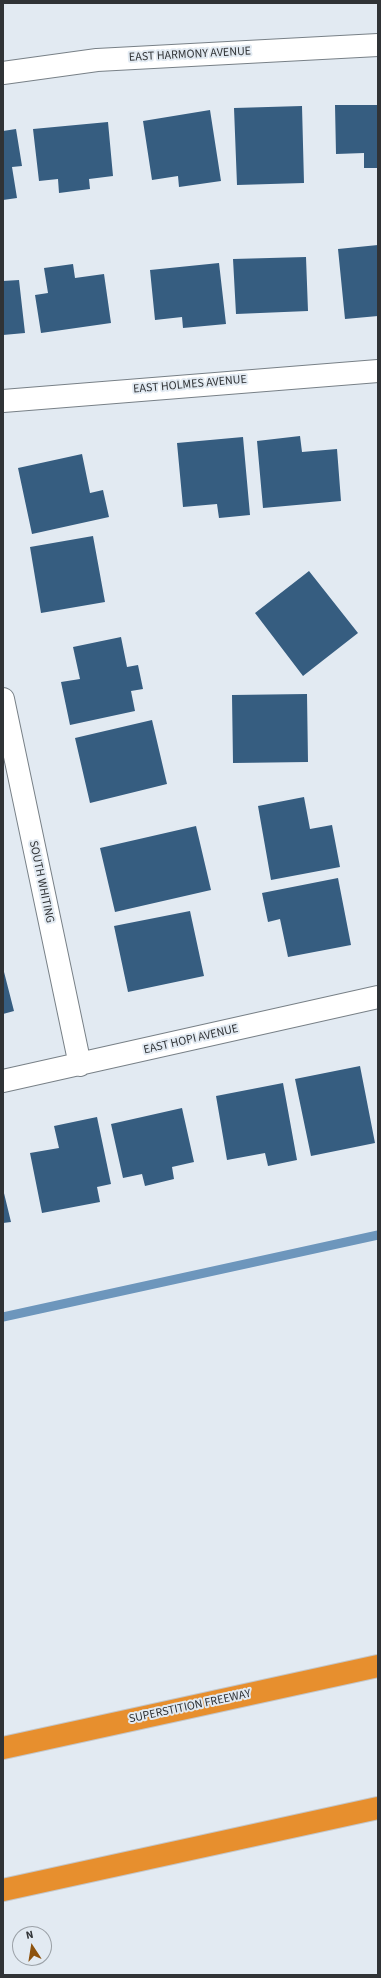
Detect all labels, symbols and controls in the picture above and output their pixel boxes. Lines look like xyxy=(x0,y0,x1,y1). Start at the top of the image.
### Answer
street label: EAST HARMONY AVENUE xyxy=(129,45,251,65)
street label: EAST HOLMES AVENUE xyxy=(133,373,247,397)
street label: SOUTH WHITING xyxy=(25,839,57,925)
street label: EAST HOPI AVENUE xyxy=(142,1022,240,1058)
street label: SUPERSTITION FREEWAY xyxy=(128,1687,252,1727)
north arrow xyxy=(12,1926,52,1966)
text: N xyxy=(24,1927,35,1943)

